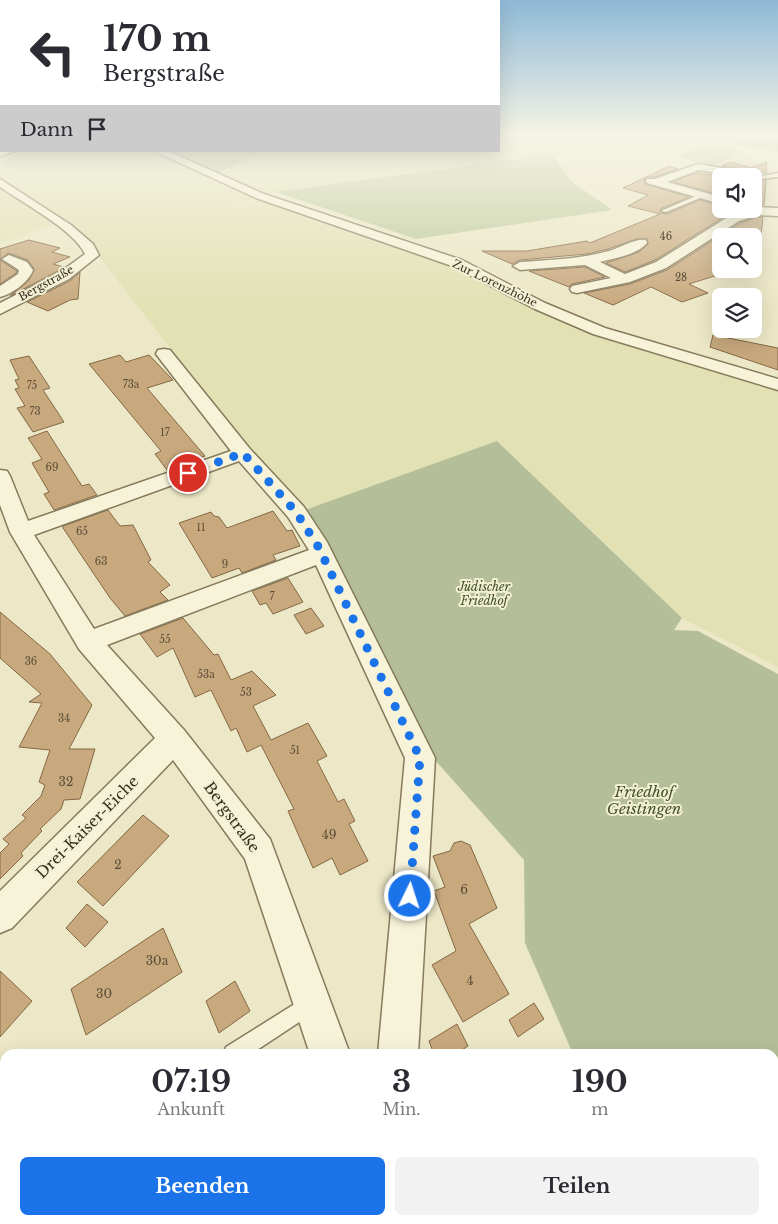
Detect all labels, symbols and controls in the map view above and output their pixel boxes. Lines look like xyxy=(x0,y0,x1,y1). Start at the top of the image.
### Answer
text: 170 m xyxy=(103,17,211,60)
icon: left xyxy=(20,20,85,85)
text: Bergstraße xyxy=(103,60,225,87)
icon: arrive xyxy=(83,115,111,143)
text: Dann xyxy=(20,118,73,141)
map controls xyxy=(712,168,762,338)
button: sound xyxy=(712,168,762,218)
button: search xyxy=(712,228,762,278)
house number: 46 xyxy=(660,230,672,243)
street label: Zur Lorenzhöhe xyxy=(450,256,540,310)
street label: Bergstraße xyxy=(16,262,76,304)
house number: 28 xyxy=(675,271,687,284)
button: layers xyxy=(712,288,762,338)
house number: 73a xyxy=(123,378,140,391)
house number: 75 xyxy=(27,379,38,392)
house number: 73 xyxy=(29,405,41,418)
house number: 17 xyxy=(160,426,171,439)
pin xyxy=(167,452,209,494)
icon: arrive xyxy=(174,459,202,487)
house number: 69 xyxy=(46,461,58,474)
house number: 11 xyxy=(197,521,205,534)
house number: 65 xyxy=(76,525,88,538)
house number: 63 xyxy=(95,555,107,568)
house number: 9 xyxy=(222,558,228,571)
park label: Jüdischer Friedhof xyxy=(457,579,511,608)
house number: 7 xyxy=(269,590,275,603)
house number: 55 xyxy=(159,633,171,646)
house number: 36 xyxy=(25,655,37,668)
house number: 53a xyxy=(197,668,215,681)
house number: 53 xyxy=(240,686,252,699)
house number: 34 xyxy=(58,712,70,725)
house number: 51 xyxy=(290,744,300,757)
street label: Drei-Kaiser-Eiche xyxy=(32,772,142,882)
house number: 32 xyxy=(59,774,73,789)
street label: Bergstraße xyxy=(200,778,264,856)
park label: Friedhof Geistingen xyxy=(607,782,681,818)
house number: 49 xyxy=(322,827,336,842)
house number: 2 xyxy=(114,857,122,872)
position arrow xyxy=(383,869,435,921)
house number: 6 xyxy=(460,882,468,897)
house number: 30a xyxy=(146,953,169,968)
house number: 4 xyxy=(466,973,474,988)
house number: 30 xyxy=(96,986,112,1001)
text: 07:19 xyxy=(151,1063,231,1100)
text: 3 xyxy=(392,1063,411,1100)
text: 190 xyxy=(572,1063,628,1100)
text: Ankunft xyxy=(157,1099,225,1119)
text: Min. xyxy=(382,1099,421,1119)
text: m xyxy=(591,1099,608,1119)
button: Beenden xyxy=(20,1157,385,1215)
button: Teilen xyxy=(395,1157,759,1215)

